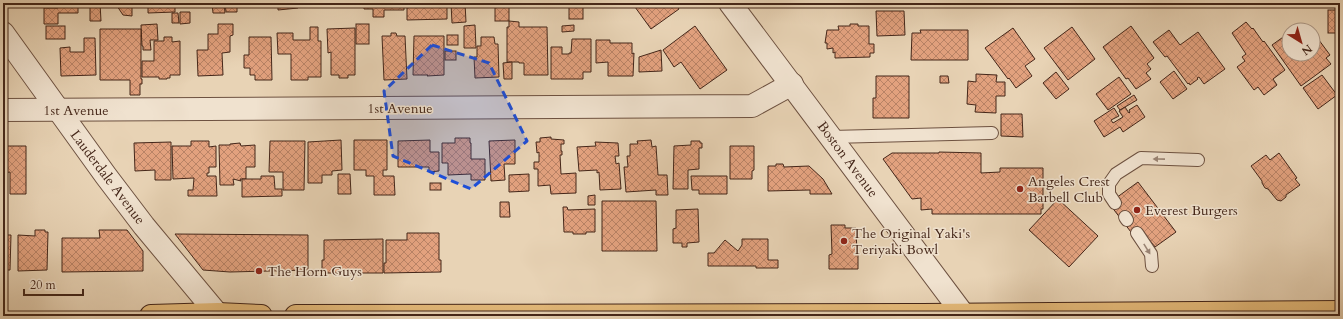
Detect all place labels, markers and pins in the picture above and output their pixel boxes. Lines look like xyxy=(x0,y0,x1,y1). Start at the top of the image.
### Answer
place label: Angeles Crest Barbell Club xyxy=(1028,172,1110,207)
marker: Angeles Crest Barbell Club xyxy=(1015,184,1025,194)
place label: Everest Burgers xyxy=(1145,201,1238,220)
marker: Everest Burgers xyxy=(1132,205,1142,215)
place label: The Original Yaki's Teriyaki Bowl xyxy=(852,224,970,259)
marker: The Original Yaki's Teriyaki Bowl xyxy=(839,236,849,246)
place label: The Horn Guys xyxy=(267,262,362,281)
marker: The Horn Guys xyxy=(254,266,264,276)

